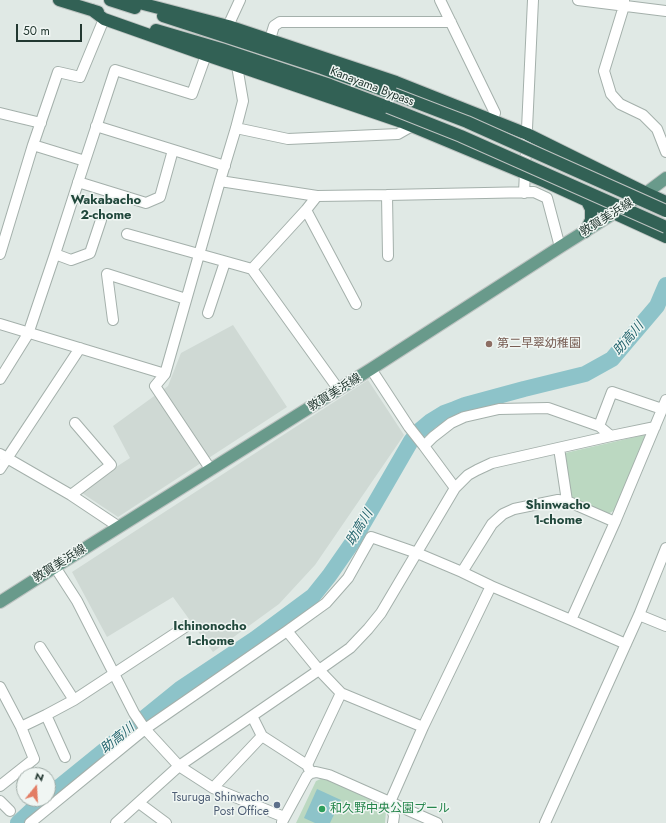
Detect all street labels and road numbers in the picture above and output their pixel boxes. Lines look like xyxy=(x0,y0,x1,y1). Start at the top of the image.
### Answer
street label: Kanayama Bypass xyxy=(328,64,416,110)
street label: 敦賀美浜線 xyxy=(578,196,636,240)
street label: 敦賀美浜線 xyxy=(306,371,364,415)
street label: 敦賀美浜線 xyxy=(31,542,89,586)

